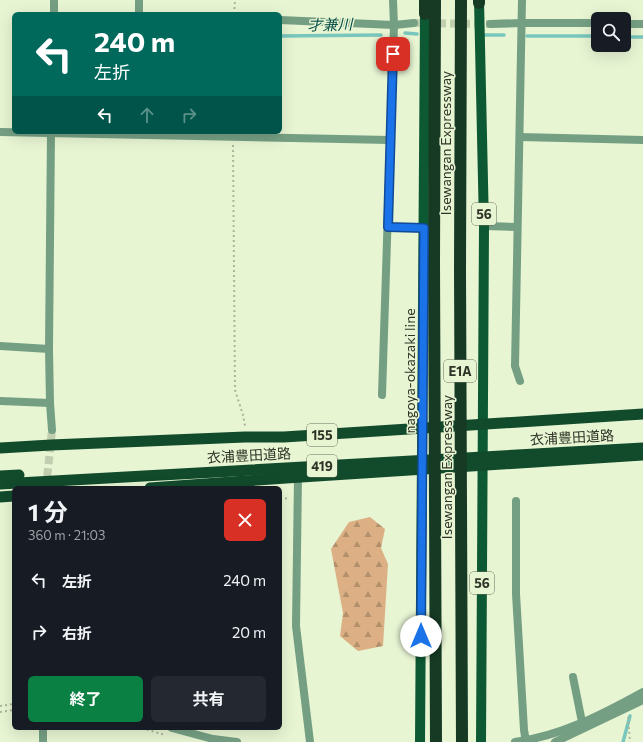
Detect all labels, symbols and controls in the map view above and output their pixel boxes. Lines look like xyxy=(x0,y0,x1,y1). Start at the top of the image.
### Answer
map controls xyxy=(591,12,631,52)
button: search xyxy=(591,12,631,52)
water label: 才兼川 xyxy=(307,15,355,33)
text: 240 m xyxy=(94,24,175,58)
icon: left xyxy=(28,28,80,80)
pin xyxy=(376,37,410,71)
icon: arrive xyxy=(382,43,404,65)
text: 左折 xyxy=(94,61,130,83)
street label: Isewangan Expressway xyxy=(437,71,454,215)
icon: left xyxy=(94,104,116,126)
icon: ahead xyxy=(136,104,158,126)
icon: right xyxy=(178,104,200,126)
road number: 56 xyxy=(472,203,496,225)
street label: nagoya-okazaki line xyxy=(401,308,418,434)
road number: E1A xyxy=(444,360,476,382)
street label: Isewangan Expressway xyxy=(438,395,455,539)
road number: 155 xyxy=(307,424,337,446)
street label: 衣浦豊田道路 xyxy=(530,426,614,448)
street label: 衣浦豊田道路 xyxy=(207,444,291,466)
road number: 419 xyxy=(307,455,337,477)
text: 1 分 xyxy=(28,497,67,526)
button: close xyxy=(224,499,266,541)
text: 360 m · 21:03 xyxy=(28,527,105,543)
icon: left xyxy=(28,569,50,591)
text: 240 m xyxy=(223,571,266,589)
text: 左折 xyxy=(62,572,92,590)
road number: 56 xyxy=(470,572,494,594)
position arrow xyxy=(400,615,442,657)
icon: right xyxy=(28,621,50,643)
text: 20 m xyxy=(232,623,266,641)
text: 右折 xyxy=(62,624,92,642)
button: 終了 xyxy=(28,676,143,722)
button: 共有 xyxy=(151,676,266,722)

